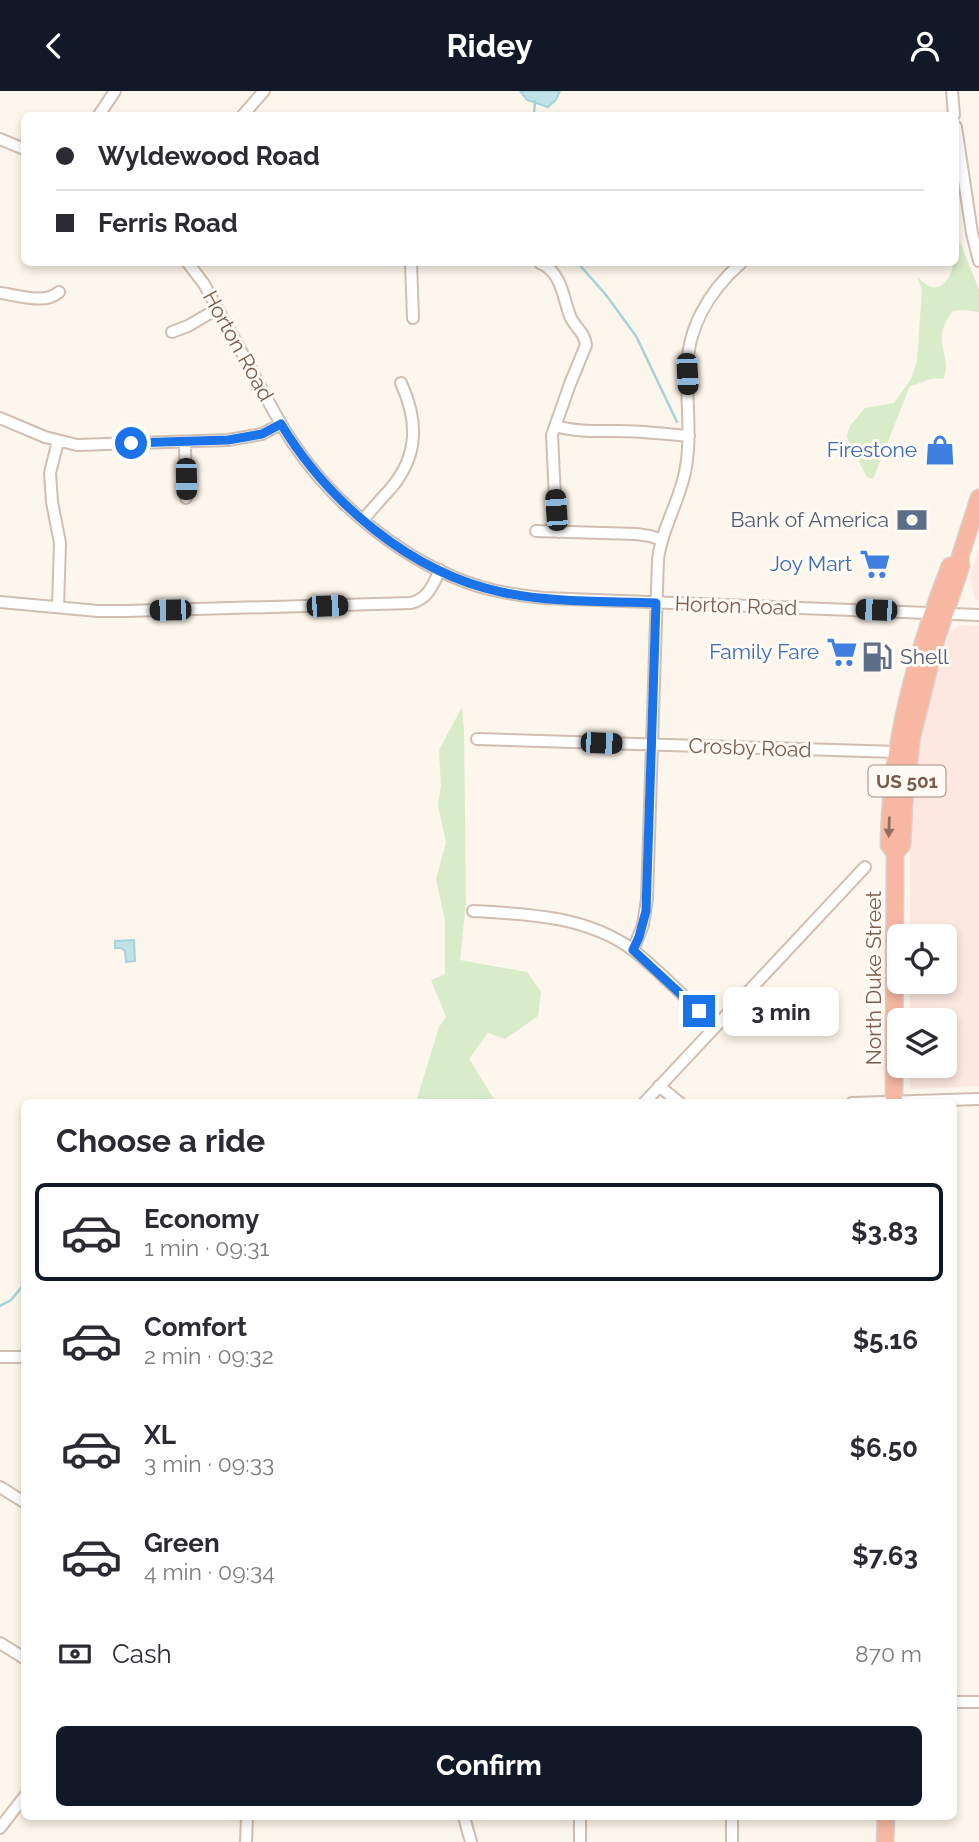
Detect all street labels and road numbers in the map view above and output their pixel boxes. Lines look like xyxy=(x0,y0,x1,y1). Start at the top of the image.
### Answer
street label: Horton Road xyxy=(198,286,279,405)
street label: Horton Road xyxy=(674,591,798,620)
street label: Crosby Road xyxy=(688,733,812,762)
road number: US 501 xyxy=(869,765,946,797)
street label: North Duke Street xyxy=(861,891,886,1065)

